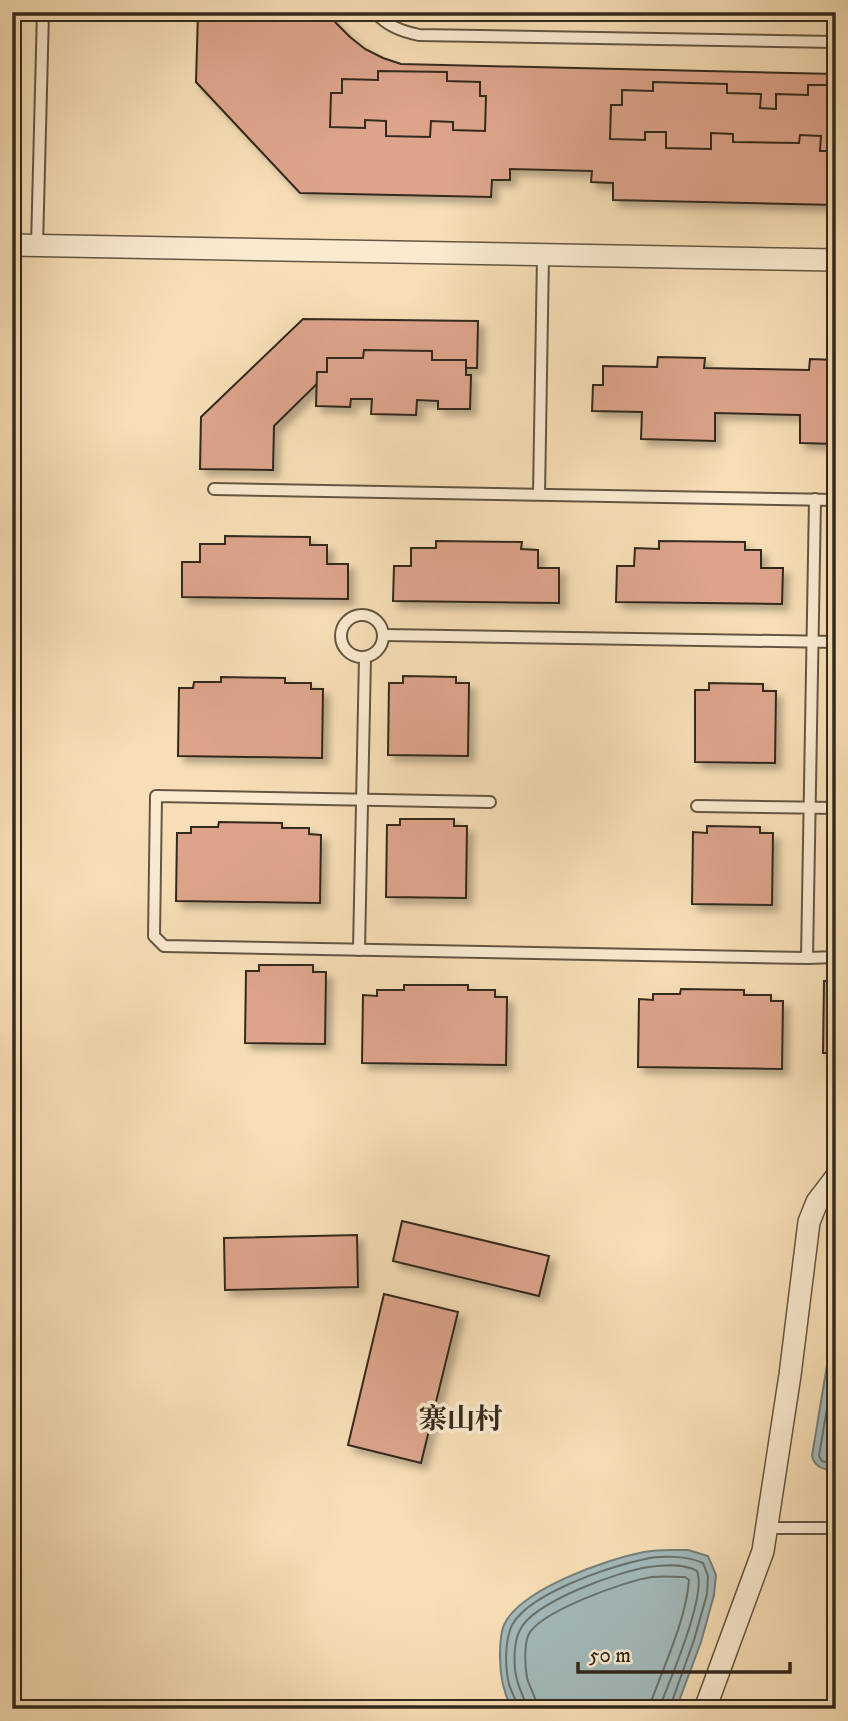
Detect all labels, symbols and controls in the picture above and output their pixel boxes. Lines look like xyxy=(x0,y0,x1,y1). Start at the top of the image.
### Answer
district label: 寨山村 xyxy=(419,1402,503,1437)
scale bar xyxy=(578,1630,790,1674)
text: 50 m xyxy=(589,1643,631,1669)

